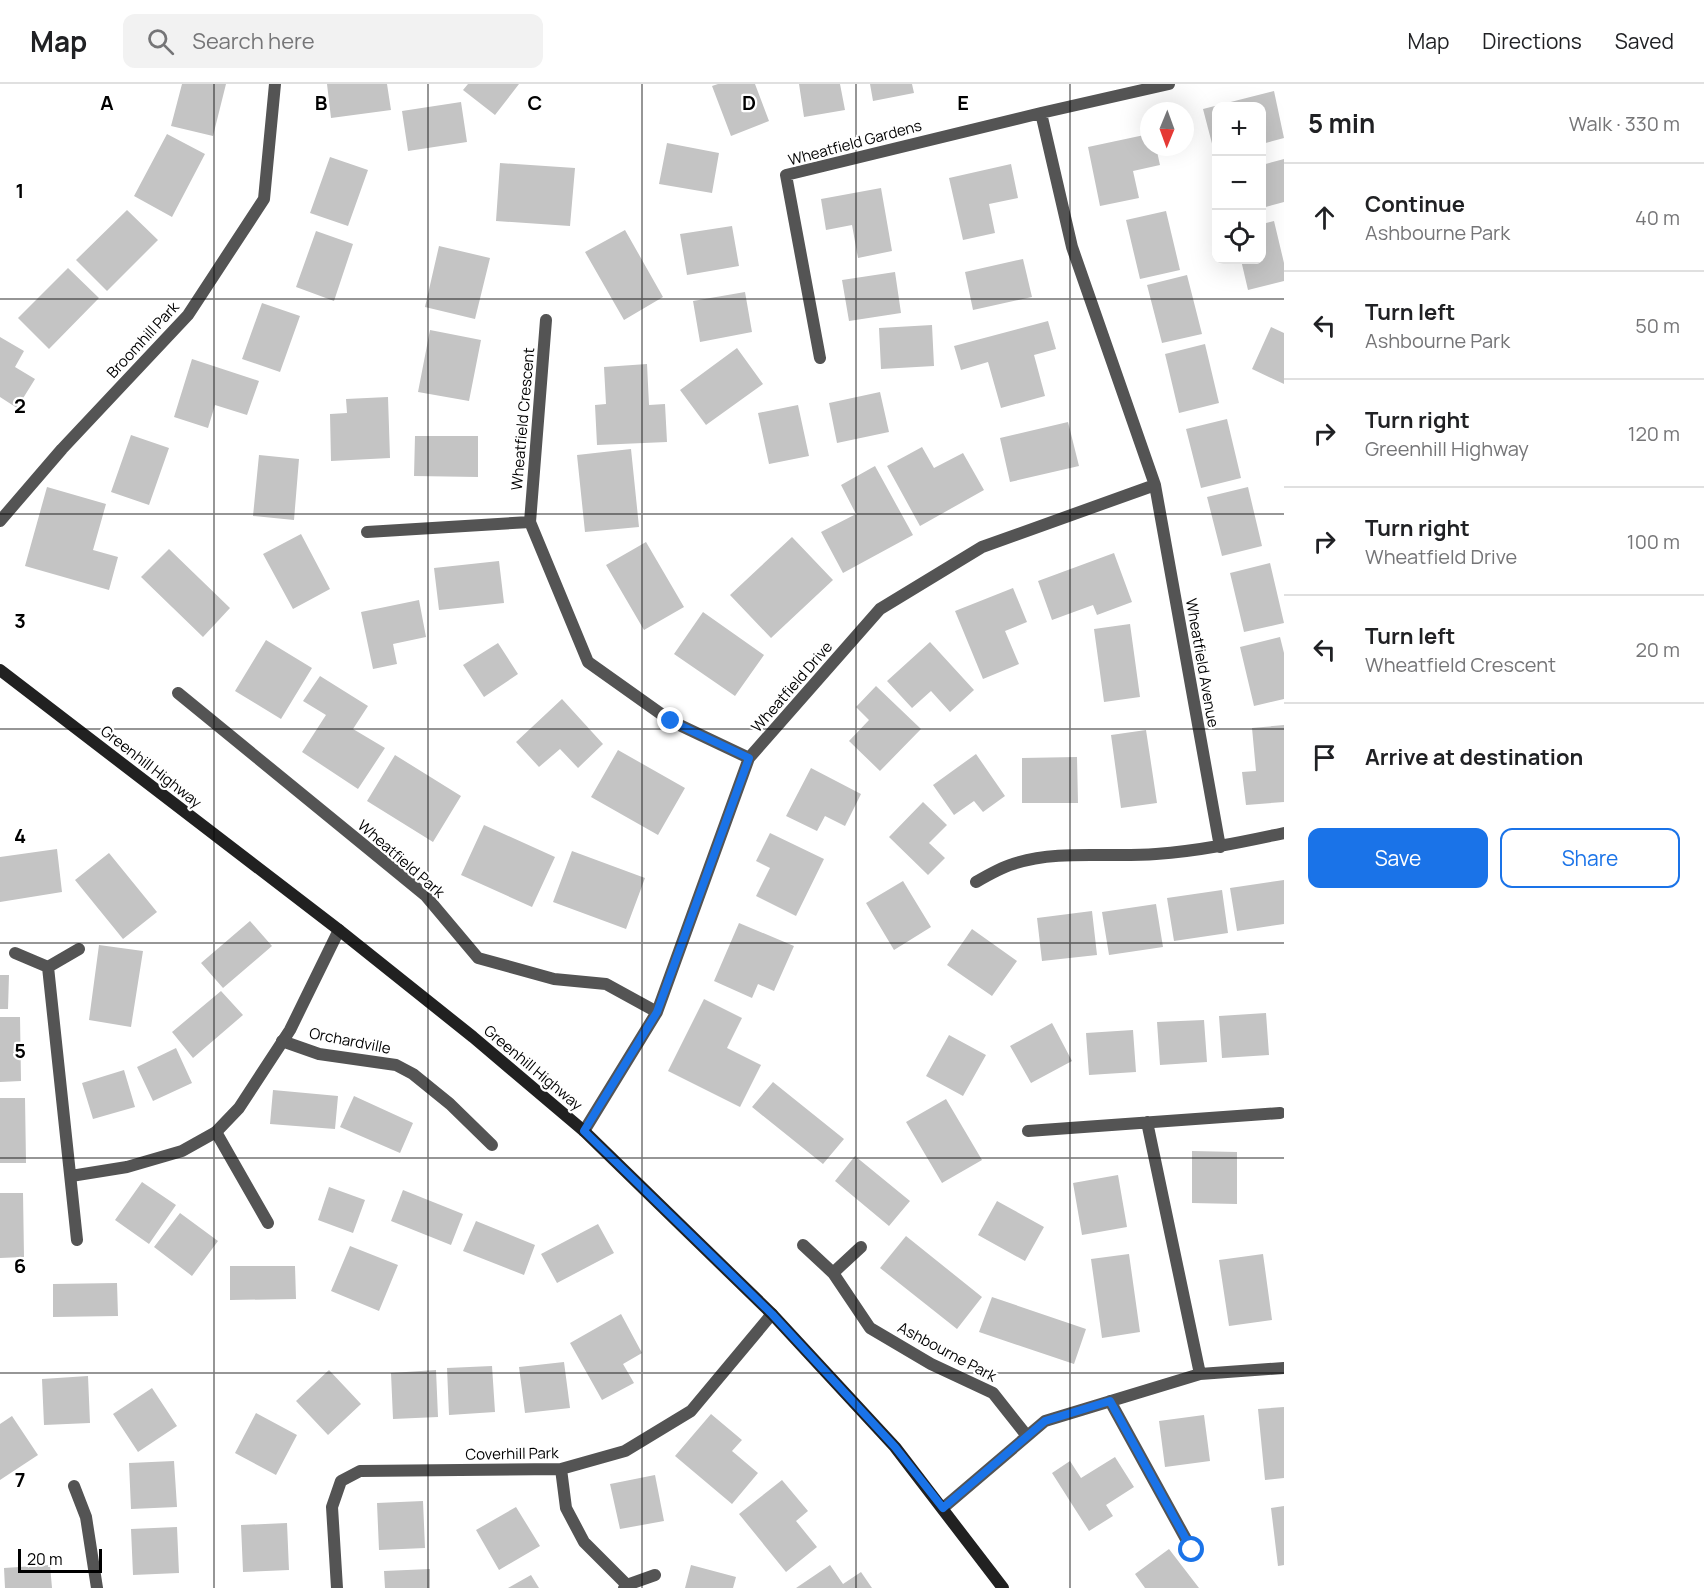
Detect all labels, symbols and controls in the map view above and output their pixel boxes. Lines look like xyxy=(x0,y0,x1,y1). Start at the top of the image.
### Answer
search box xyxy=(123,14,543,68)
text: Map xyxy=(30,22,87,60)
icon: search xyxy=(144,25,177,58)
text: Search here xyxy=(192,26,315,56)
text: Map xyxy=(1408,27,1449,55)
text: Directions xyxy=(1482,27,1582,55)
text: Saved xyxy=(1615,27,1674,55)
text: A xyxy=(100,89,114,116)
text: B xyxy=(315,89,328,116)
text: C xyxy=(528,89,542,116)
text: D xyxy=(742,89,756,116)
text: E xyxy=(957,89,969,116)
north arrow xyxy=(1140,102,1194,156)
map controls xyxy=(1212,102,1266,264)
button: + xyxy=(1212,102,1266,156)
text: 5 min xyxy=(1308,105,1375,141)
text: Walk · 330 m xyxy=(1569,110,1680,137)
street label: Wheatfield Gardens xyxy=(786,115,924,170)
button: − xyxy=(1212,156,1266,210)
text: 1 xyxy=(16,177,24,204)
text: Continue xyxy=(1365,189,1465,219)
icon: ahead xyxy=(1308,201,1341,234)
text: 40 m xyxy=(1635,204,1680,231)
button: locate xyxy=(1212,210,1266,264)
text: Ashbourne Park xyxy=(1365,219,1510,246)
street label: Broomhill Park xyxy=(102,297,184,382)
text: Turn left xyxy=(1365,297,1455,327)
icon: left xyxy=(1308,309,1341,342)
text: 50 m xyxy=(1635,312,1680,339)
text: Ashbourne Park xyxy=(1365,327,1510,354)
street label: Wheatfield Crescent xyxy=(506,347,539,491)
text: 2 xyxy=(14,392,26,419)
text: Turn right xyxy=(1365,405,1470,435)
icon: right xyxy=(1308,417,1341,450)
text: 120 m xyxy=(1628,420,1680,447)
text: Greenhill Highway xyxy=(1365,435,1529,462)
text: Turn right xyxy=(1365,513,1470,543)
icon: right xyxy=(1308,525,1341,558)
text: 100 m xyxy=(1627,528,1680,555)
text: Wheatfield Drive xyxy=(1365,543,1517,570)
street label: Wheatfield Avenue xyxy=(1181,597,1224,729)
text: 3 xyxy=(14,607,26,634)
text: Turn left xyxy=(1365,621,1455,651)
icon: left xyxy=(1308,633,1341,666)
text: 20 m xyxy=(1635,636,1680,663)
street label: Wheatfield Drive xyxy=(746,637,837,737)
text: Wheatfield Crescent xyxy=(1365,651,1556,678)
route end xyxy=(657,707,683,733)
street label: Greenhill Highway xyxy=(96,721,206,813)
icon: arrive xyxy=(1308,741,1341,774)
text: Arrive at destination xyxy=(1365,742,1583,772)
street label: Wheatfield Park xyxy=(353,815,450,903)
text: 4 xyxy=(14,822,26,849)
button: Save xyxy=(1308,828,1488,888)
button: Share xyxy=(1500,828,1680,888)
street label: Greenhill Highway xyxy=(480,1020,587,1115)
street label: Orchardville xyxy=(308,1022,393,1059)
text: 5 xyxy=(14,1037,26,1064)
text: 6 xyxy=(14,1252,26,1279)
street label: Ashbourne Park xyxy=(894,1317,1001,1387)
street label: Coverhill Park xyxy=(465,1442,559,1465)
text: 7 xyxy=(15,1466,25,1493)
route start xyxy=(1178,1536,1204,1562)
scale bar xyxy=(18,1546,102,1574)
text: 20 m xyxy=(27,1548,63,1570)

